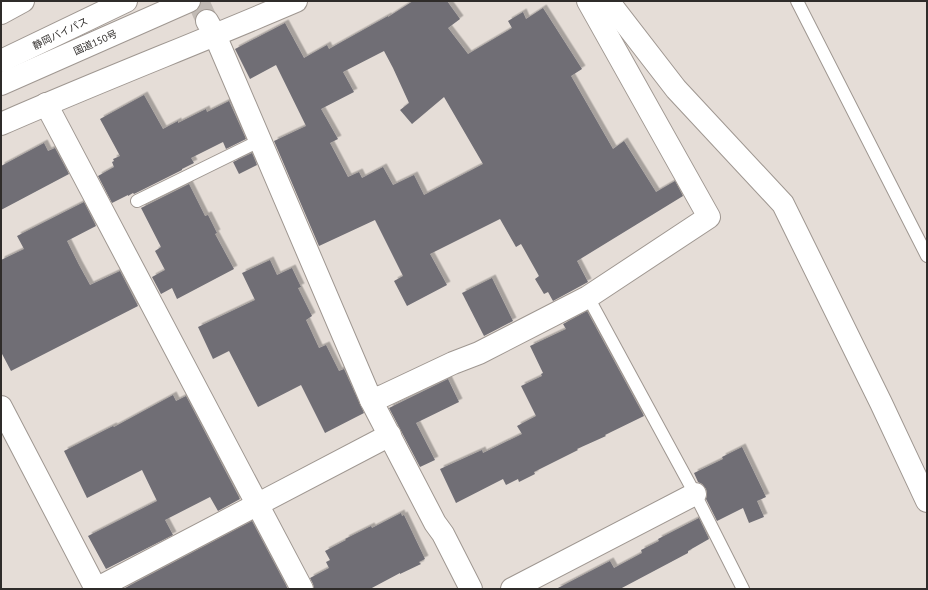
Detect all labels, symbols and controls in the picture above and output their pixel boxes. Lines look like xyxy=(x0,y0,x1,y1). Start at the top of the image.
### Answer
street label: 静岡バイパス xyxy=(30,14,90,52)
street label: 国道150号 xyxy=(71,27,119,58)

